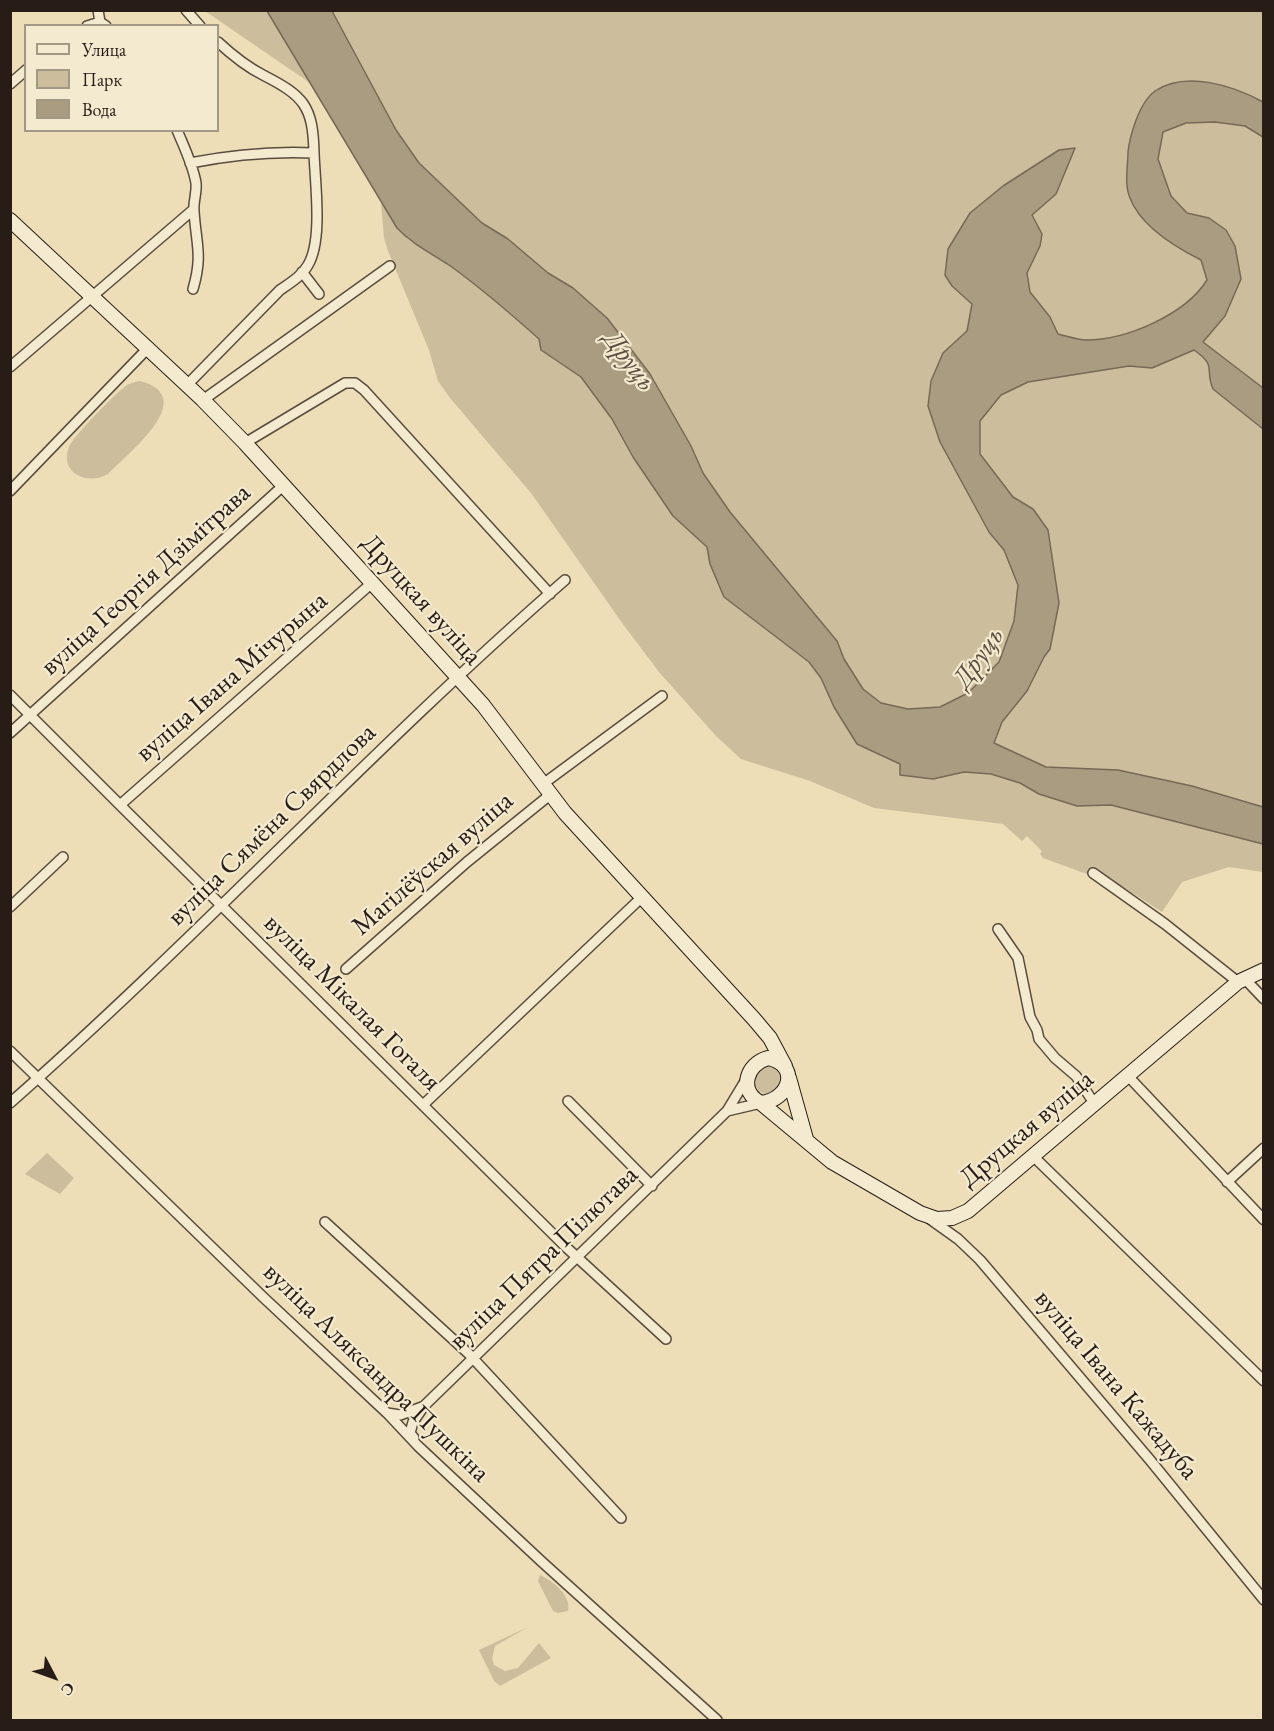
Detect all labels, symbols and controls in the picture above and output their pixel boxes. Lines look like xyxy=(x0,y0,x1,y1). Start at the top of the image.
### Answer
legend xyxy=(24,24,219,132)
text: Улица xyxy=(82,38,126,61)
text: Парк xyxy=(82,68,122,91)
text: Вода xyxy=(82,98,116,121)
water label: Друць xyxy=(595,324,663,398)
street label: вуліца Георгія Дзімітрава xyxy=(34,477,258,683)
street label: Друцкая вуліца xyxy=(354,528,488,672)
street label: вуліца Івана Мічурына xyxy=(129,585,335,769)
water label: Друць xyxy=(946,621,1012,695)
street label: вуліца Сямёна Свярдлова xyxy=(161,717,383,933)
street label: Магілёўская вуліца xyxy=(346,785,520,943)
street label: вуліца Мікалая Гогаля xyxy=(257,908,447,1098)
street label: Друцкая вуліца xyxy=(953,1063,1101,1195)
street label: вуліца Пятра Пілютава xyxy=(443,1159,645,1357)
street label: вуліца Аляксандра Пушкіна xyxy=(256,1256,496,1490)
street label: вуліца Івана Кажадуба xyxy=(1027,1283,1205,1487)
north arrow xyxy=(24,1647,84,1707)
text: С xyxy=(56,1678,80,1700)

